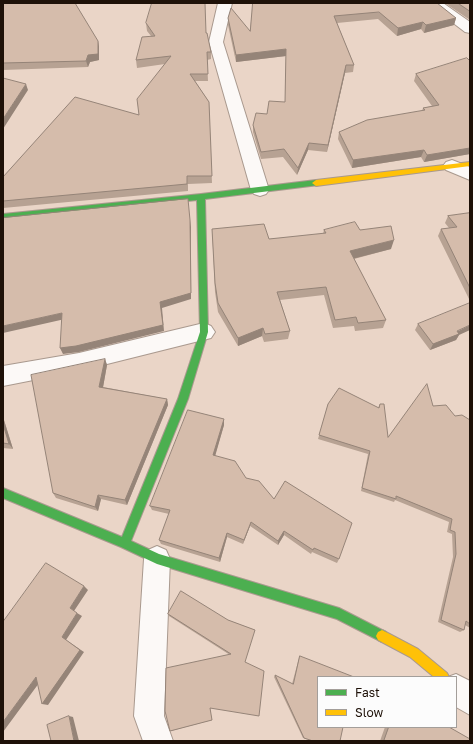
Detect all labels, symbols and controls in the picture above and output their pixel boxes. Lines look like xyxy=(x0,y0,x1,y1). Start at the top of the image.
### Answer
legend xyxy=(317,676,457,728)
text: Fast xyxy=(355,685,380,700)
text: Slow xyxy=(355,705,383,720)

